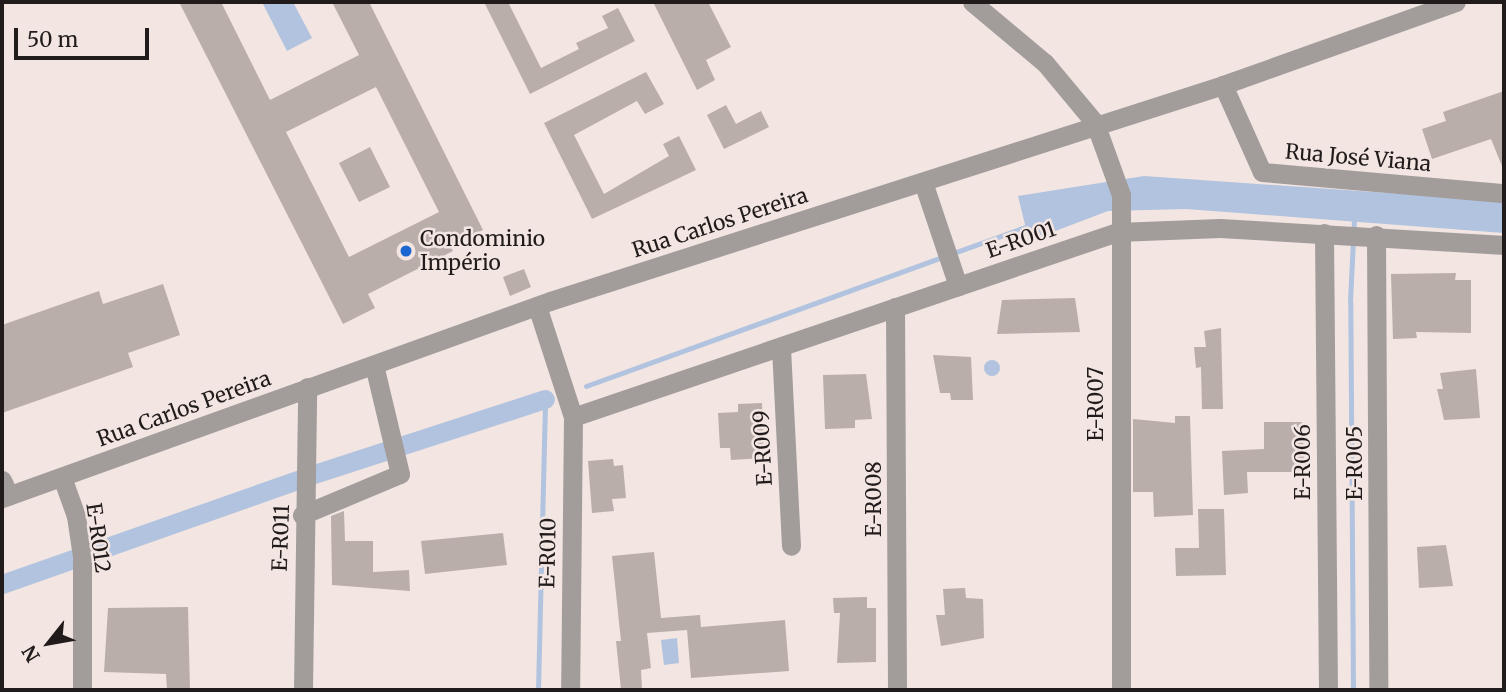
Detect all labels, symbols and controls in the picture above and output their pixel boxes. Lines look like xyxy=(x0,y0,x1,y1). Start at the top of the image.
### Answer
scale bar xyxy=(18,14,152,58)
text: 50 m xyxy=(27,26,78,53)
street label: Rua José Viana xyxy=(1284,139,1432,177)
street label: Rua Carlos Pereira xyxy=(629,183,811,263)
street label: E-R001 xyxy=(983,216,1059,264)
place label: Condominio Império xyxy=(420,226,545,276)
marker: Condominio Império xyxy=(398,243,414,259)
street label: Rua Carlos Pereira xyxy=(94,366,274,452)
street label: E-R007 xyxy=(1083,367,1109,441)
street label: E-R009 xyxy=(748,409,778,487)
street label: E-R006 xyxy=(1290,424,1316,500)
street label: E-R005 xyxy=(1342,425,1368,501)
street label: E-R008 xyxy=(861,461,887,537)
street label: E-R012 xyxy=(81,501,115,575)
street label: E-R011 xyxy=(267,504,295,572)
street label: E-R010 xyxy=(535,517,561,589)
north arrow xyxy=(14,608,84,678)
text: N xyxy=(17,641,45,666)

